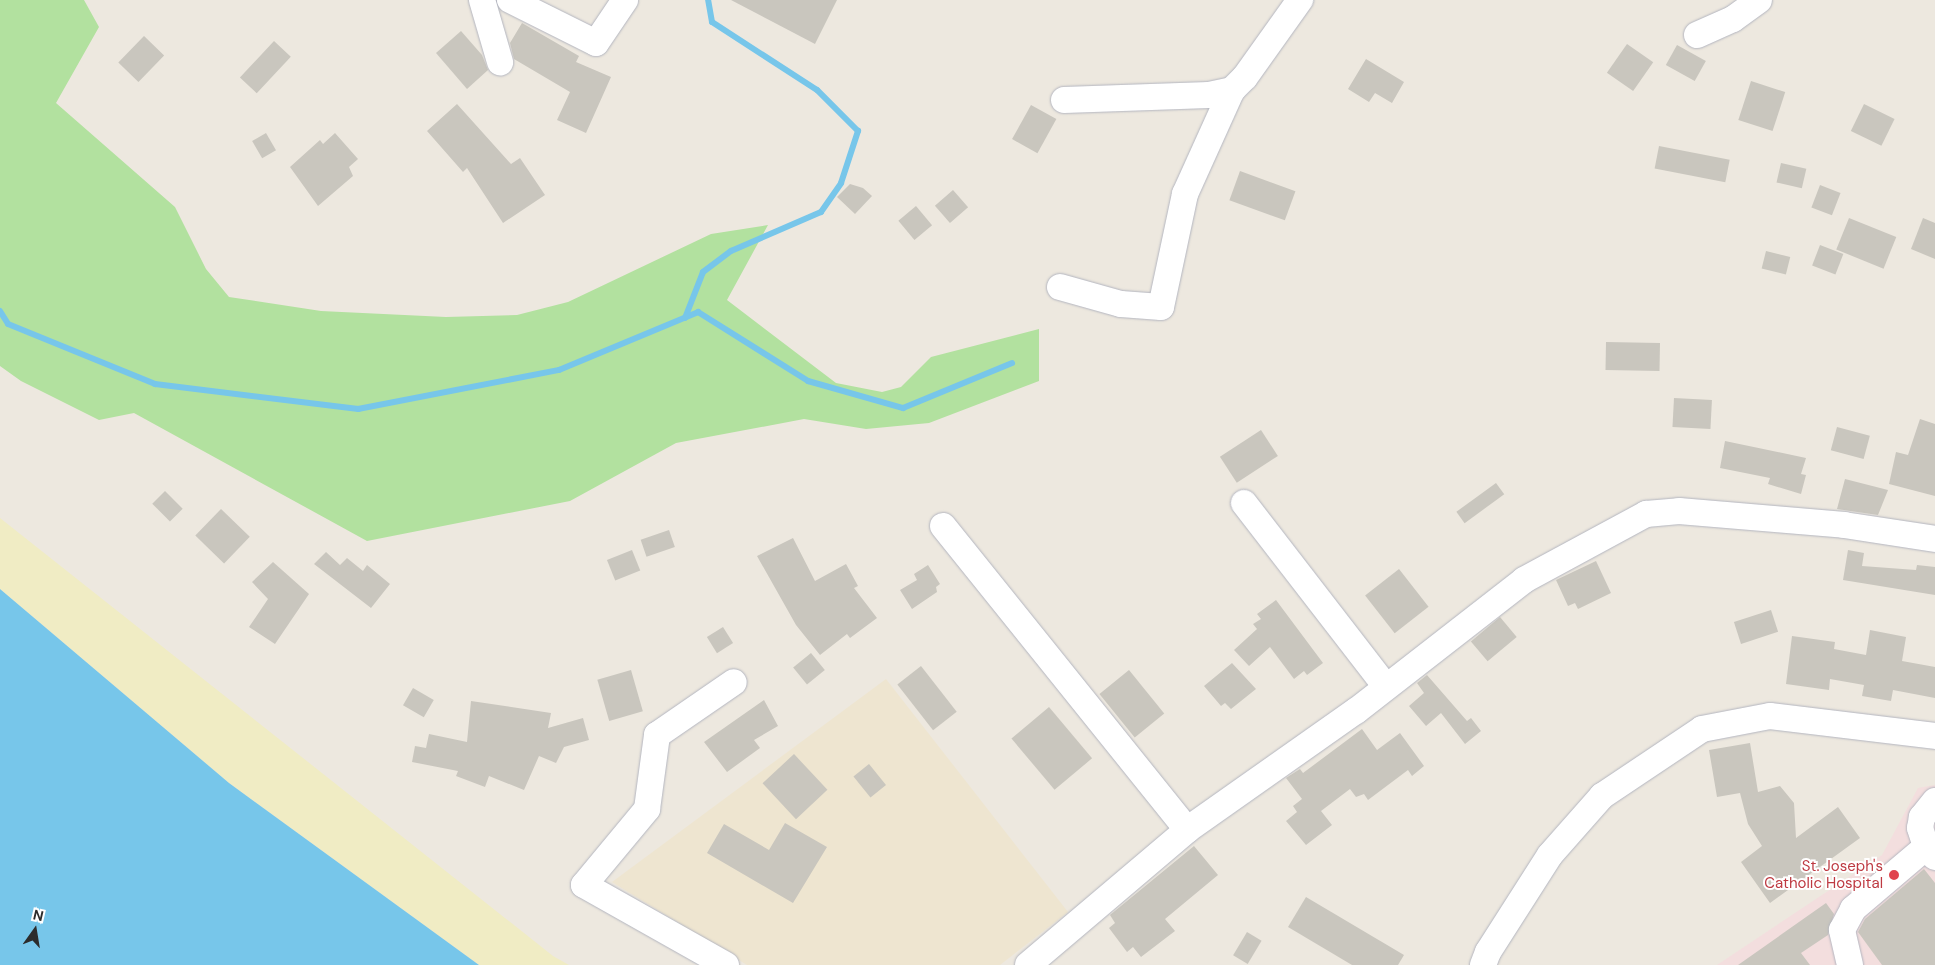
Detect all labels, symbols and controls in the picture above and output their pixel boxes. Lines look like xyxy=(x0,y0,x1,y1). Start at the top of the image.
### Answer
place label: St. Joseph's Catholic Hospital xyxy=(1764,857,1883,892)
marker: St. Joseph's Catholic Hospital xyxy=(1887,868,1901,882)
north arrow xyxy=(10,905,60,955)
text: N xyxy=(31,905,45,925)

